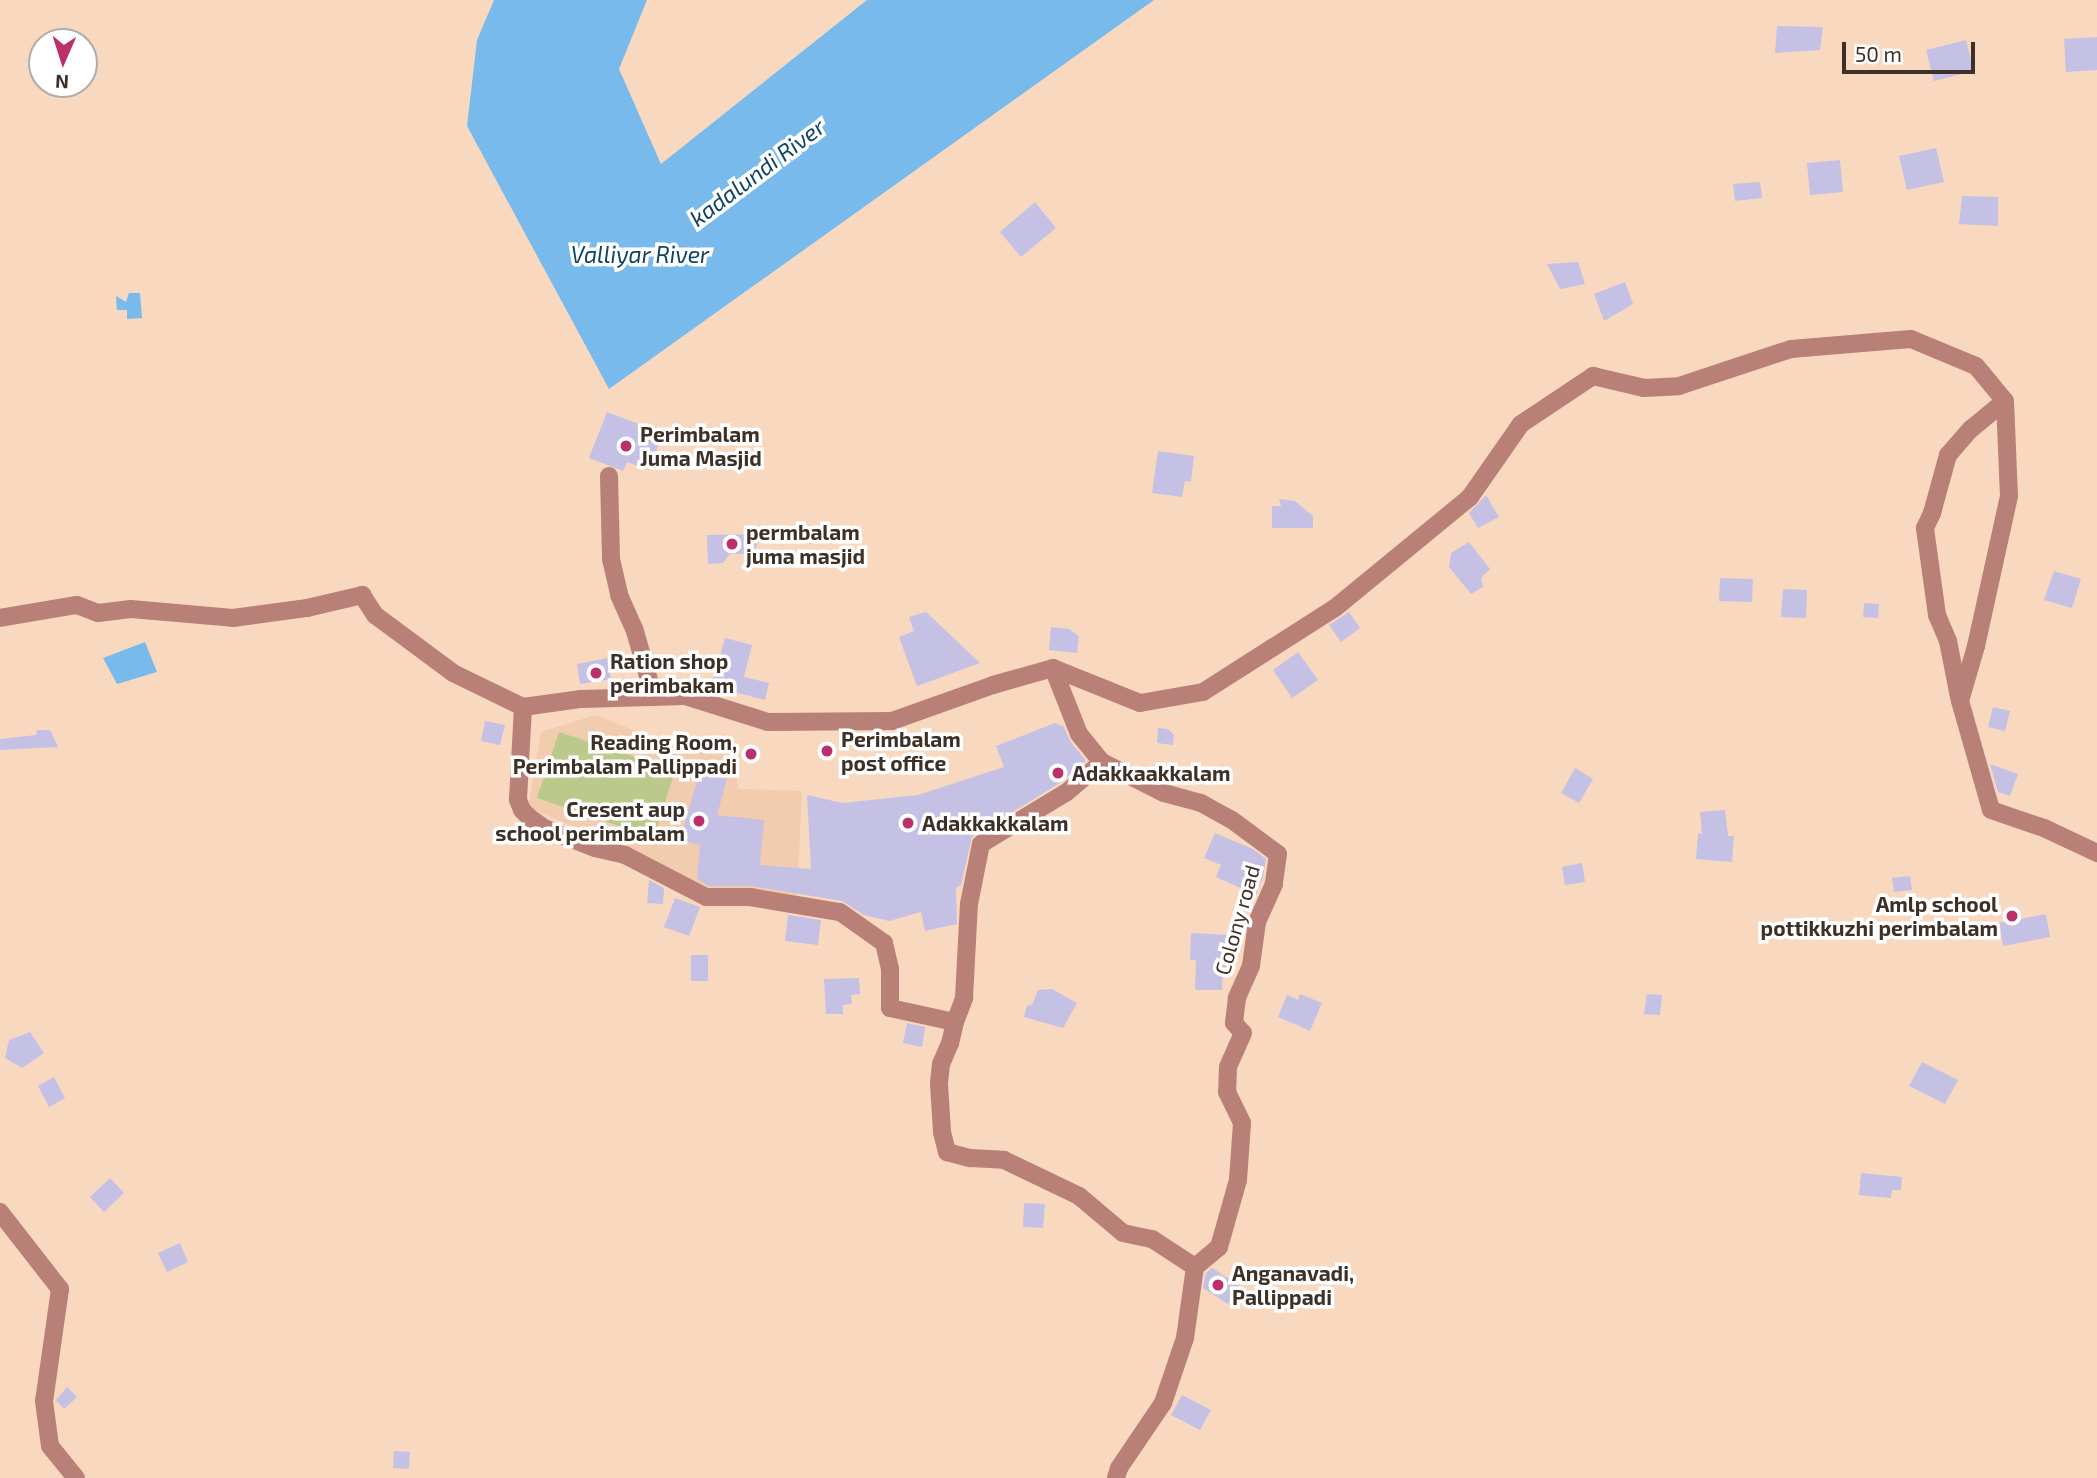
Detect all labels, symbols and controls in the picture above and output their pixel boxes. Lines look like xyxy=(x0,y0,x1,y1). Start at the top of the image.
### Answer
north arrow xyxy=(28,28,98,98)
scale bar xyxy=(1845,28,1978,72)
text: 50 m xyxy=(1855,41,1902,66)
text: N xyxy=(55,71,69,94)
water label: kadalundi River xyxy=(684,112,830,232)
water label: Valliyar River xyxy=(571,240,709,268)
place label: Perimbalam Juma Masjid xyxy=(640,421,762,471)
marker: Perimbalam Juma Masjid xyxy=(618,438,634,454)
place label: permbalam juma masjid xyxy=(746,519,865,569)
marker: permbalam juma masjid xyxy=(724,536,740,552)
place label: Ration shop perimbakam xyxy=(610,648,734,698)
marker: Ration shop perimbakam xyxy=(588,665,604,681)
place label: Perimbalam post office xyxy=(841,726,961,776)
place label: Reading Room, Perimbalam Pallippadi xyxy=(513,729,737,779)
marker: Perimbalam post office xyxy=(819,743,835,759)
marker: Reading Room, Perimbalam Pallippadi xyxy=(743,746,759,762)
place label: Adakkaakkalam xyxy=(1072,760,1230,786)
marker: Adakkaakkalam xyxy=(1050,765,1066,781)
place label: Cresent aup school perimbalam xyxy=(495,796,685,846)
place label: Adakkakkalam xyxy=(922,810,1068,836)
marker: Cresent aup school perimbalam xyxy=(691,813,707,829)
marker: Adakkakkalam xyxy=(900,815,916,831)
street label: Colony road xyxy=(1209,862,1265,978)
place label: Amlp school pottikkuzhi perimbalam xyxy=(1761,891,1998,941)
marker: Amlp school pottikkuzhi perimbalam xyxy=(2004,908,2020,924)
place label: Anganavadi, Pallippadi xyxy=(1232,1260,1354,1310)
marker: Anganavadi, Pallippadi xyxy=(1210,1277,1226,1293)

